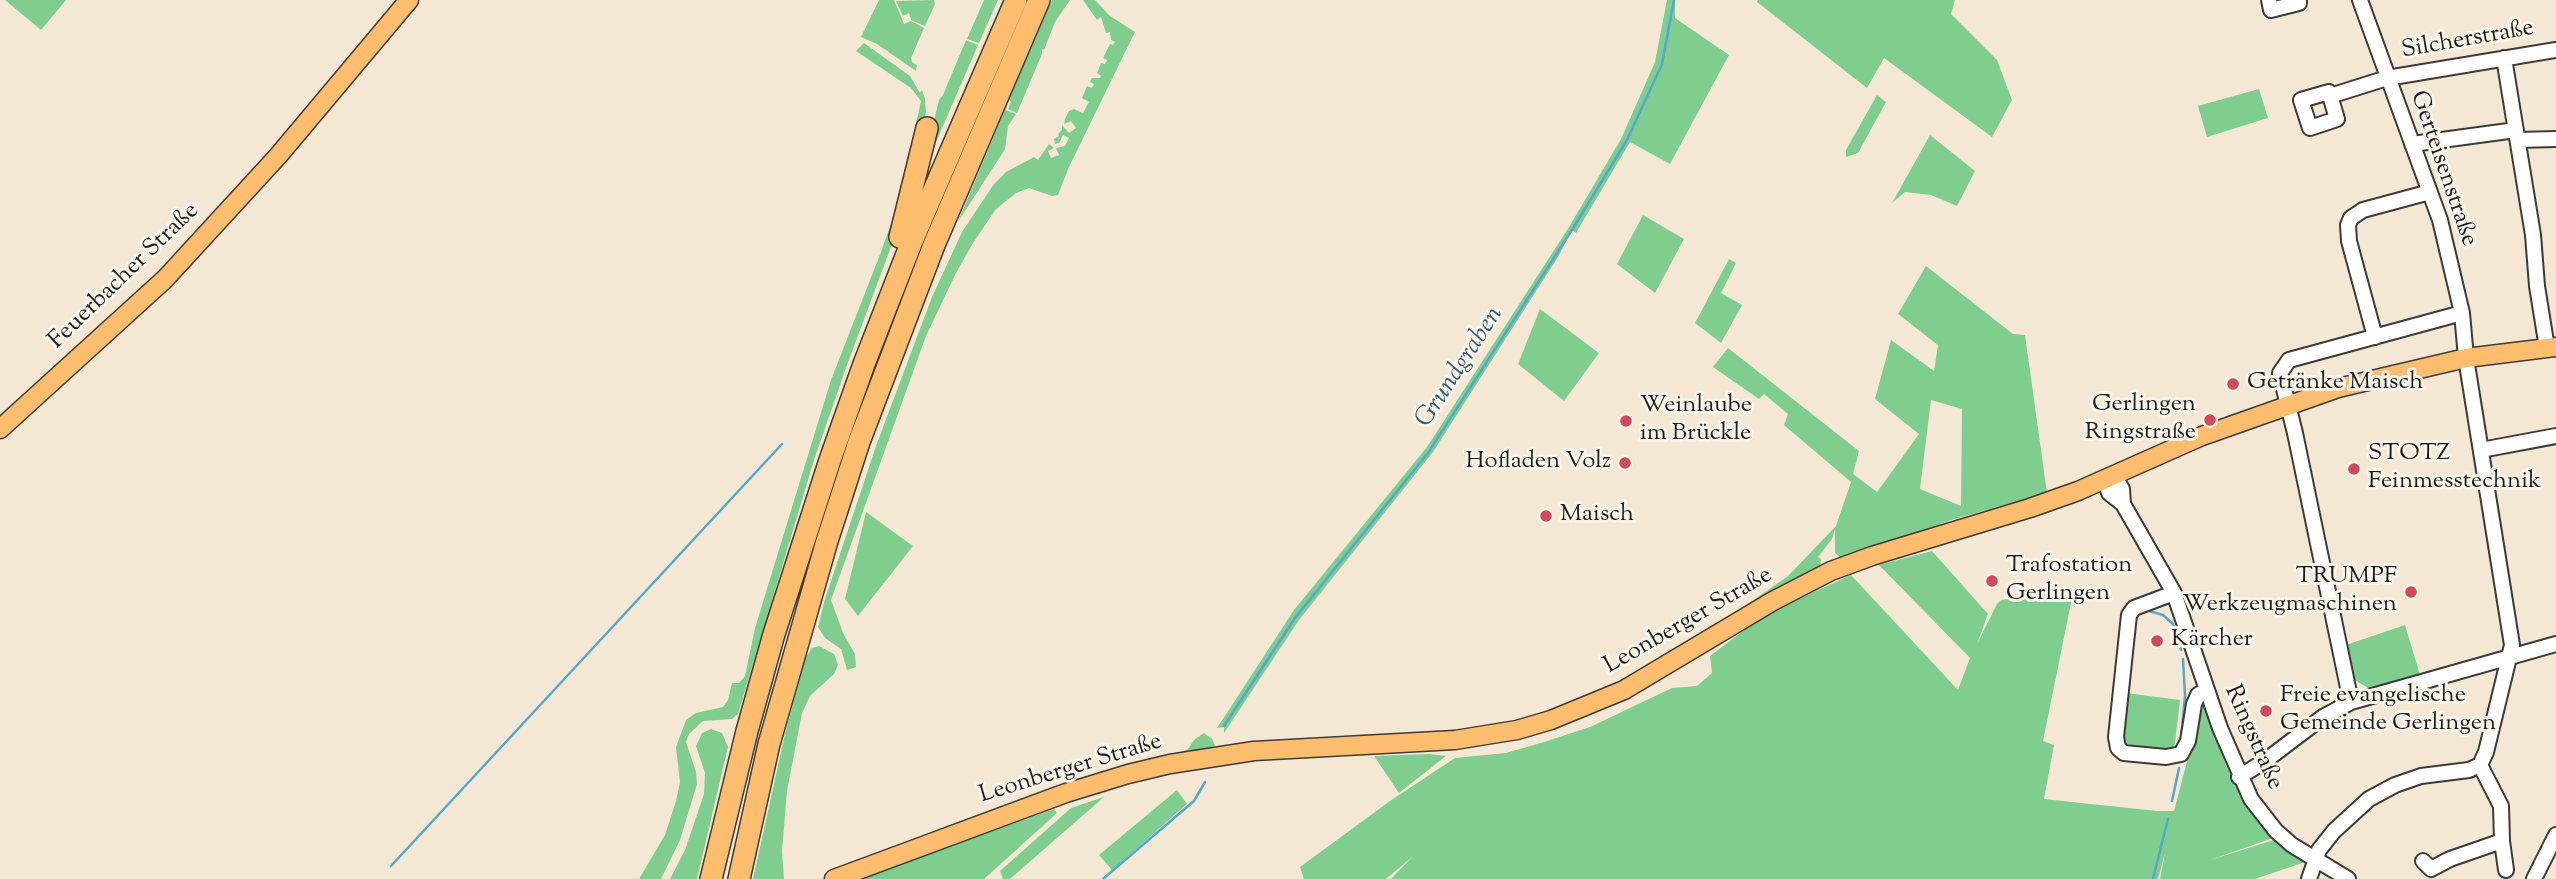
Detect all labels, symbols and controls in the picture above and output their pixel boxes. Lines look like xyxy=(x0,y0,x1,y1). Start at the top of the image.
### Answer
street label: Silcherstraße xyxy=(2400,15,2536,67)
street label: Gerteisenstraße xyxy=(2402,88,2482,250)
street label: Feuerbacher Straße xyxy=(44,198,206,356)
water label: Grundgraben xyxy=(1410,302,1512,434)
place label: Getränke Maisch xyxy=(2247,370,2423,398)
marker: Getränke Maisch xyxy=(2225,376,2241,392)
place label: Gerlingen Ringstraße xyxy=(2085,392,2196,448)
place label: Weinlaube im Brückle xyxy=(1640,393,1752,449)
marker: Gerlingen Ringstraße xyxy=(2202,412,2218,428)
marker: Weinlaube im Brückle xyxy=(1618,413,1634,429)
place label: STOTZ Feinmesstechnik xyxy=(2368,441,2541,497)
place label: Hofladen Volz xyxy=(1466,449,1611,477)
marker: Hofladen Volz xyxy=(1617,455,1633,471)
marker: STOTZ Feinmesstechnik xyxy=(2346,461,2362,477)
place label: Maisch xyxy=(1560,502,1634,530)
marker: Maisch xyxy=(1538,508,1554,524)
place label: Trafostation Gerlingen xyxy=(2006,553,2132,609)
street label: Leonberger Straße xyxy=(1600,562,1778,682)
place label: TRUMPF Werkzeugmaschinen xyxy=(2182,564,2397,620)
marker: Trafostation Gerlingen xyxy=(1984,573,2000,589)
marker: TRUMPF Werkzeugmaschinen xyxy=(2403,584,2419,600)
place label: Kärcher xyxy=(2171,627,2253,655)
marker: Kärcher xyxy=(2149,633,2165,649)
street label: Ringstraße xyxy=(2216,681,2288,795)
place label: Freie evangelische Gemeinde Gerlingen xyxy=(2280,683,2496,739)
marker: Freie evangelische Gemeinde Gerlingen xyxy=(2258,703,2274,719)
street label: Leonberger Straße xyxy=(976,729,1166,811)

